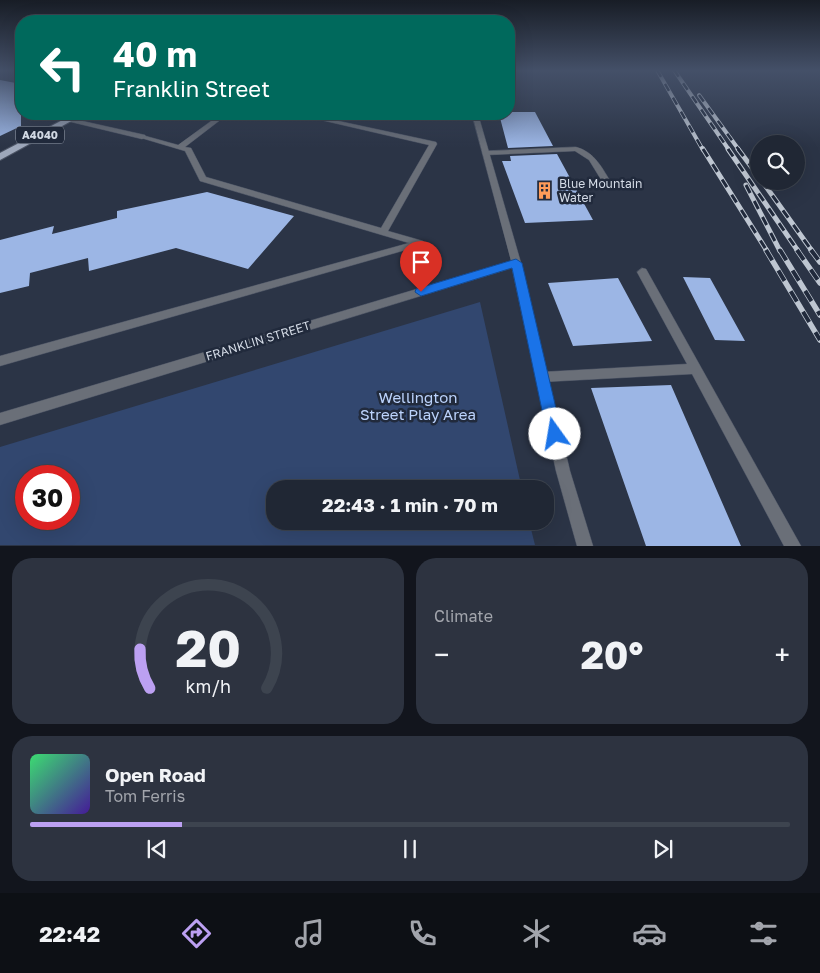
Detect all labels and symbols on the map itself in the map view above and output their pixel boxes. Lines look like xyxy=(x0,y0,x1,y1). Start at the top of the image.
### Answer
road number: A4040 xyxy=(16,126,64,144)
place label: Blue Mountain Water xyxy=(559,176,642,205)
building icon: Blue Mountain Water xyxy=(535,181,555,201)
pin xyxy=(400,241,442,292)
street label: FRANKLIN STREET xyxy=(204,317,313,364)
park label: Wellington Street Play Area xyxy=(360,388,476,423)
position arrow xyxy=(528,407,580,459)
speed limit sign: 30 xyxy=(15,465,80,530)

